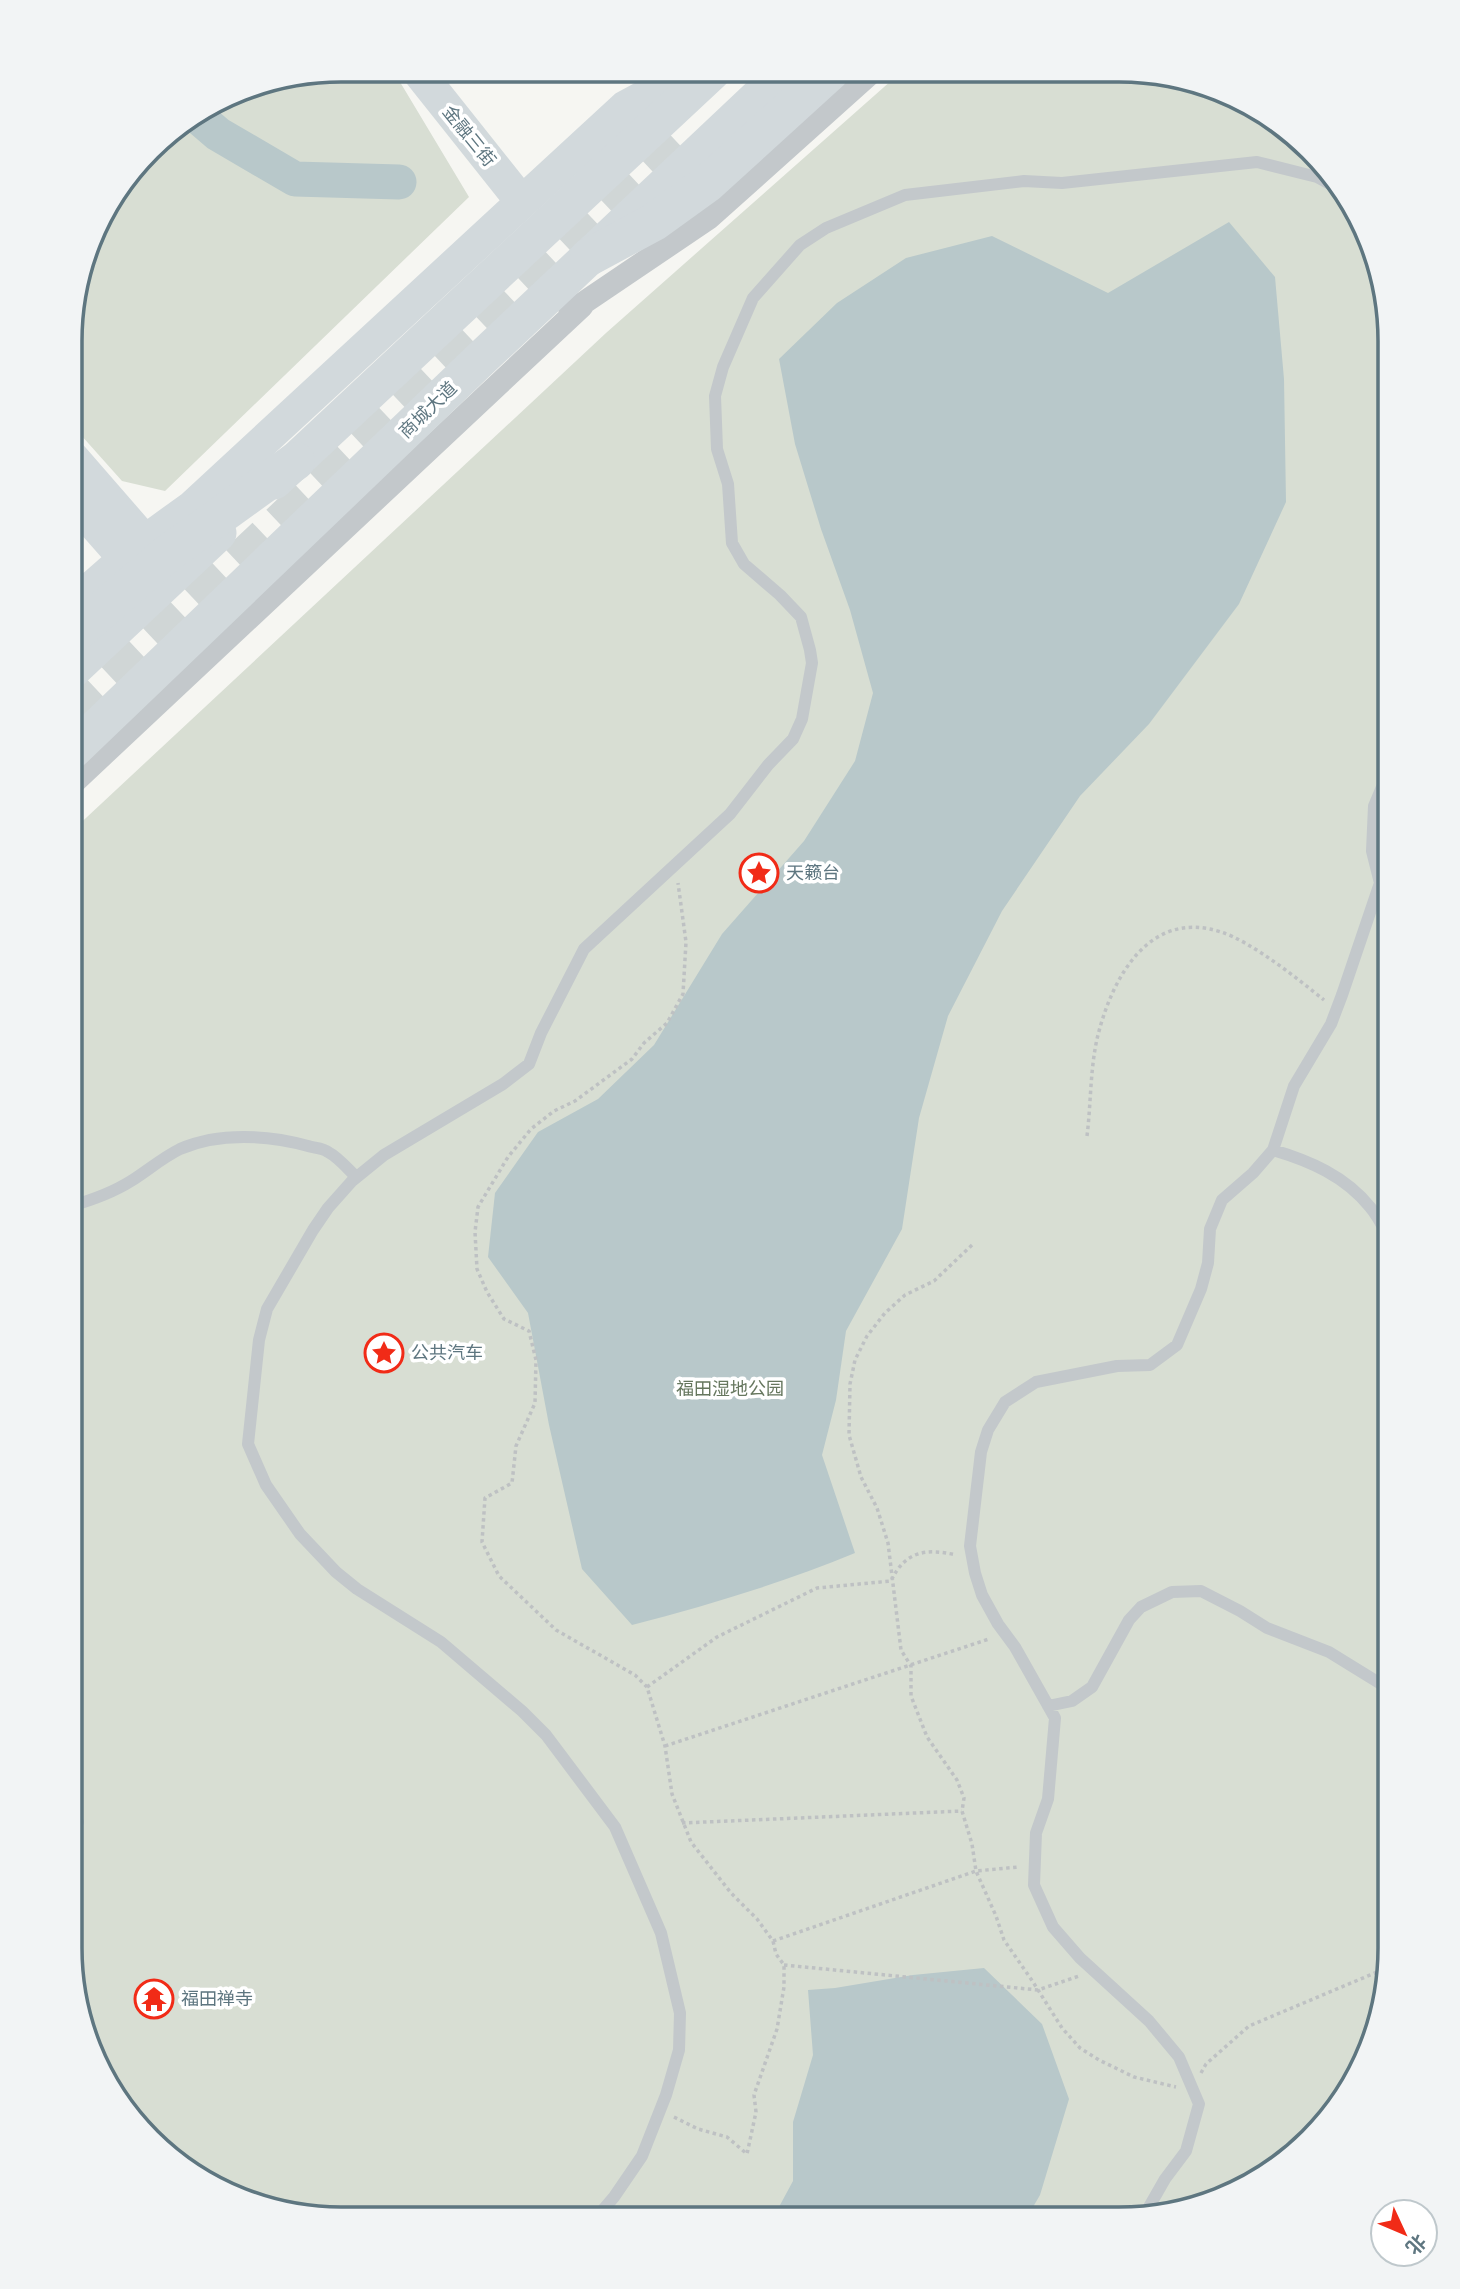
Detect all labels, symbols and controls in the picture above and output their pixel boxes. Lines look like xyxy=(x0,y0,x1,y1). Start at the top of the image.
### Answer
street label: 金融三街 xyxy=(438,101,500,171)
street label: 商城大道 xyxy=(394,377,462,443)
place icon: 天籁台 xyxy=(738,852,780,894)
place label: 天籁台 xyxy=(786,862,840,884)
place icon: 公共汽车 xyxy=(363,1332,405,1374)
place label: 公共汽车 xyxy=(411,1342,483,1364)
park label: 福田湿地公园 xyxy=(676,1378,784,1400)
temple icon: 福田禅寺 xyxy=(133,1978,175,2020)
place label: 福田禅寺 xyxy=(181,1988,253,2010)
north arrow xyxy=(1369,2198,1439,2268)
text: 北 xyxy=(1401,2230,1431,2259)

